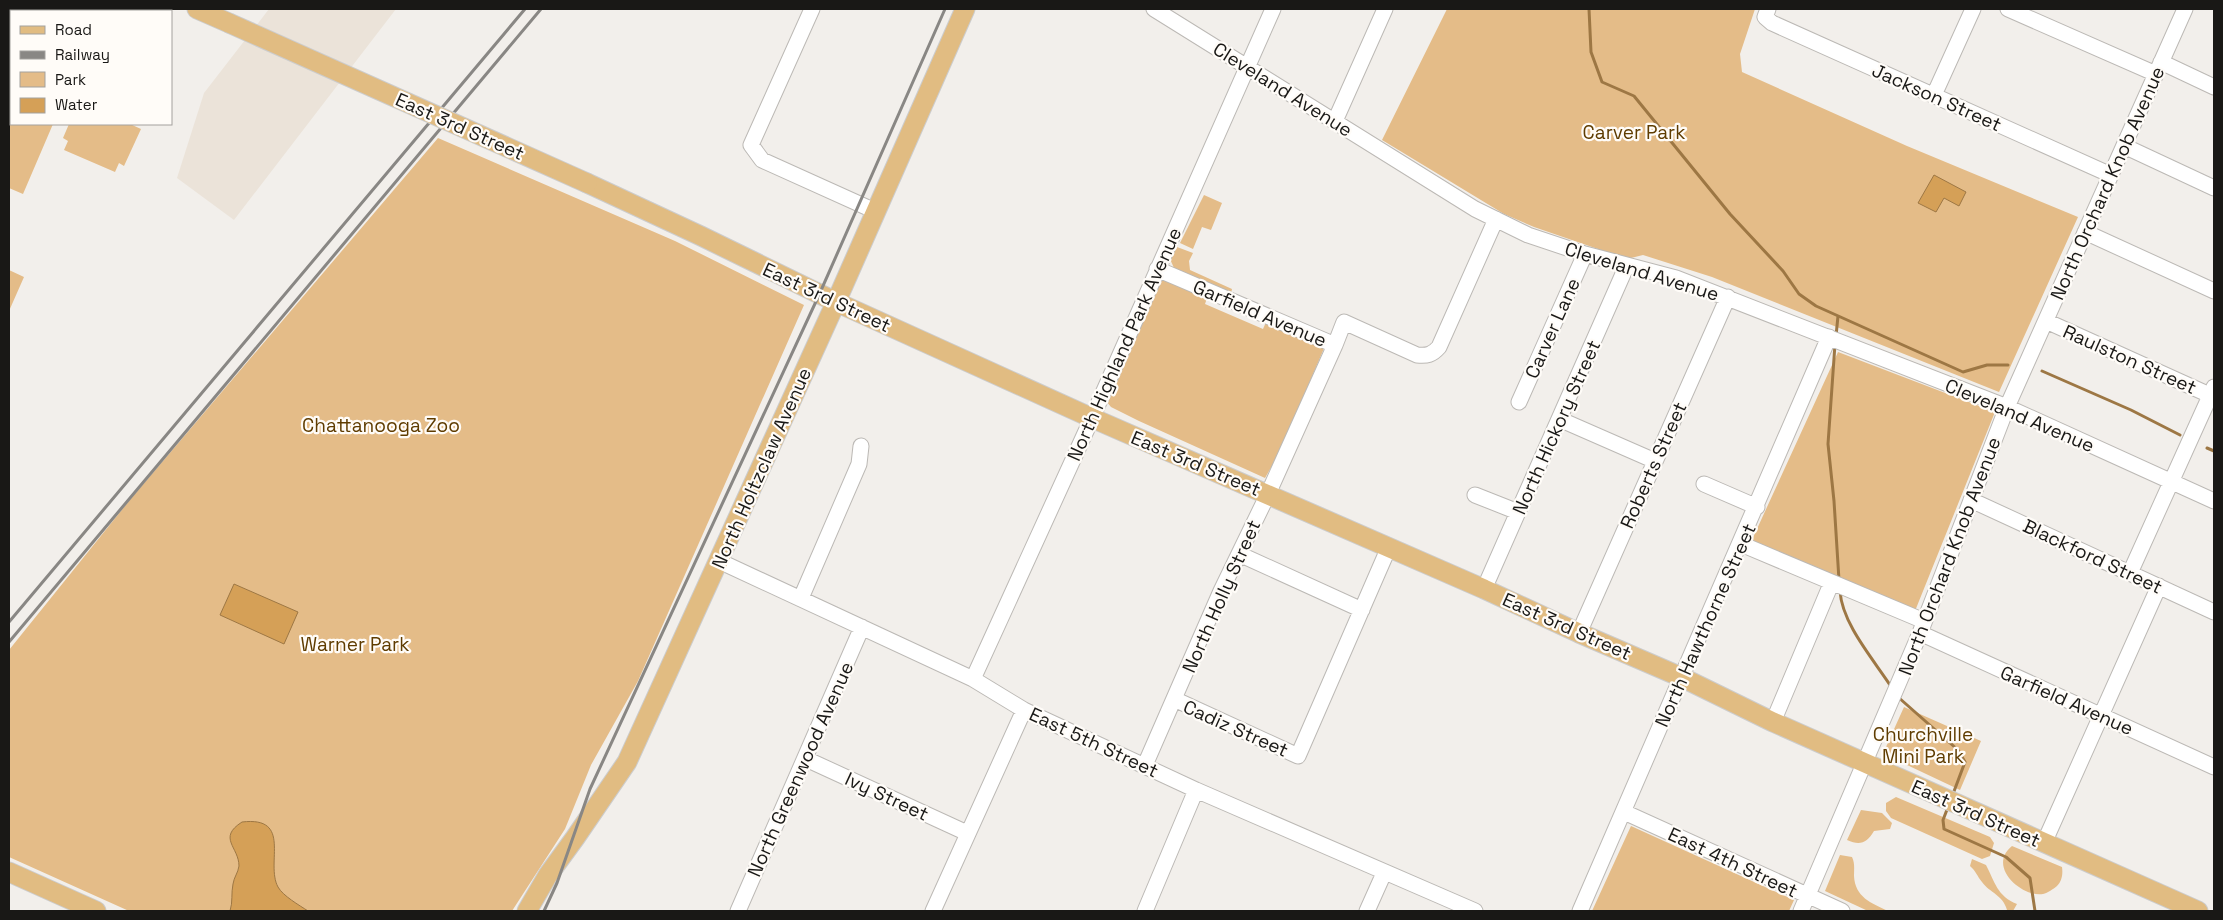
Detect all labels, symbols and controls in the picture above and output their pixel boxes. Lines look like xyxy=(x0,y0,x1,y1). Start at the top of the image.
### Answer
legend xyxy=(10,10,172,125)
text: Road xyxy=(55,20,92,39)
street label: Cleveland Avenue xyxy=(1208,36,1357,142)
text: Railway xyxy=(55,45,110,64)
street label: Jackson Street xyxy=(1868,58,2005,137)
street label: North Orchard Knob Avenue xyxy=(2045,62,2170,304)
text: Park xyxy=(55,70,86,89)
street label: East 3rd Street xyxy=(391,87,528,166)
text: Water xyxy=(55,95,98,114)
park label: Carver Park xyxy=(1583,120,1685,145)
street label: North Highland Park Avenue xyxy=(1062,223,1187,465)
street label: Cleveland Avenue xyxy=(1562,236,1722,307)
street label: East 3rd Street xyxy=(759,257,895,338)
street label: Garfield Avenue xyxy=(1189,274,1331,353)
street label: Carver Lane xyxy=(1519,274,1586,382)
street label: Raulston Street xyxy=(2059,319,2200,400)
street label: North Hickory Street xyxy=(1507,336,1606,518)
street label: North Holtzclaw Avenue xyxy=(706,364,817,573)
street label: Cleveland Avenue xyxy=(1941,373,2098,458)
street label: Roberts Street xyxy=(1614,398,1693,532)
park label: Chattanooga Zoo xyxy=(302,413,460,438)
street label: East 3rd Street xyxy=(1127,425,1264,502)
street label: North Orchard Knob Avenue xyxy=(1892,434,2006,679)
street label: Blackford Street xyxy=(2019,513,2167,600)
street label: North Holly Street xyxy=(1177,516,1266,677)
street label: North Hawthorne Street xyxy=(1649,519,1762,731)
street label: East 3rd Street xyxy=(1498,587,1635,666)
park label: Warner Park xyxy=(301,632,409,657)
street label: North Greenwood Avenue xyxy=(742,658,859,881)
street label: Garfield Avenue xyxy=(1996,660,2137,741)
street label: Cadiz Street xyxy=(1179,694,1292,763)
street label: East 5th Street xyxy=(1025,702,1162,783)
park label: Churchville Mini Park xyxy=(1873,722,1973,769)
street label: Ivy Street xyxy=(841,766,933,827)
street label: East 3rd Street xyxy=(1907,774,2044,853)
street label: East 4th Street xyxy=(1664,822,1802,903)

